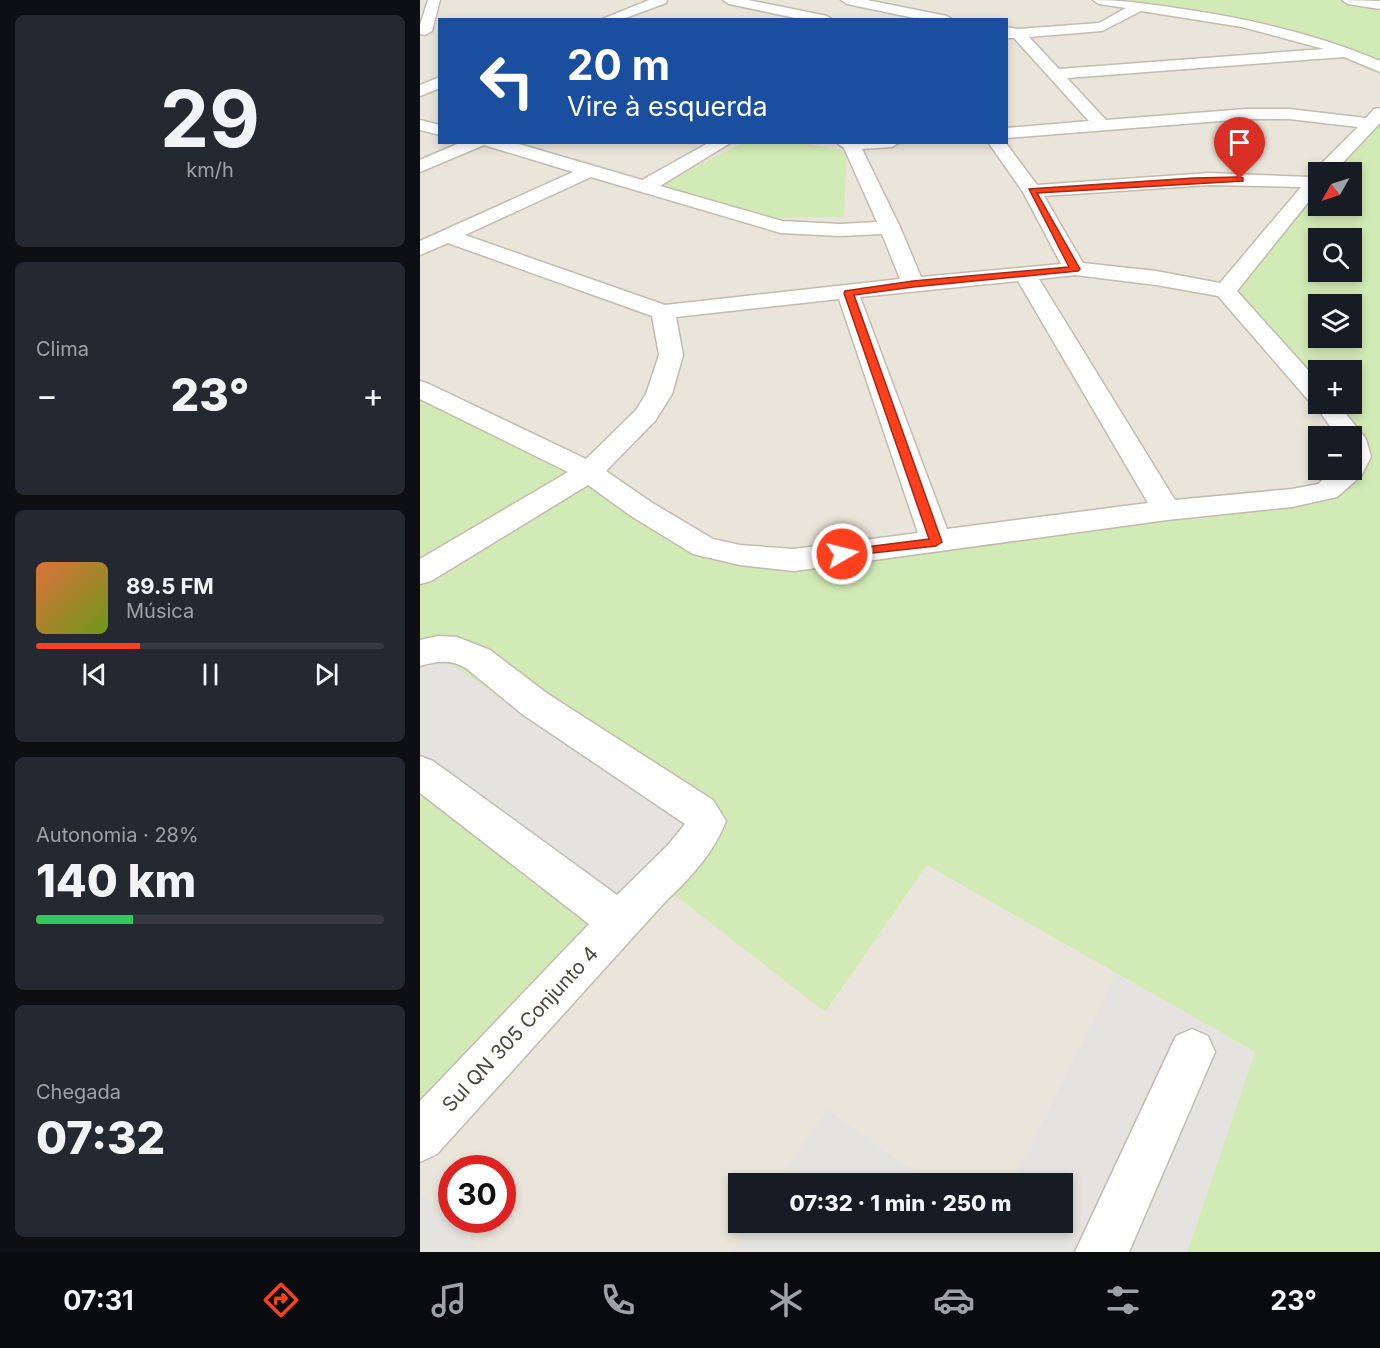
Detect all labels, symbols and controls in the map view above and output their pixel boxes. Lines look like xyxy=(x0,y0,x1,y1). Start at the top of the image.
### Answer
text: 20 m xyxy=(567,39,670,90)
icon: left xyxy=(468,42,546,120)
text: 29 xyxy=(160,71,260,166)
text: Vire à esquerda xyxy=(567,90,768,123)
pin xyxy=(1214,117,1265,179)
icon: arrive xyxy=(1223,126,1256,159)
text: km/h xyxy=(186,158,234,182)
north arrow xyxy=(1308,162,1362,216)
map controls xyxy=(1308,162,1362,480)
button: search xyxy=(1308,228,1362,282)
button: layers xyxy=(1308,294,1362,348)
text: Clima xyxy=(36,337,89,361)
button: + xyxy=(1308,360,1362,414)
text: 23° xyxy=(171,367,249,422)
text: − xyxy=(36,375,58,415)
text: + xyxy=(362,375,384,415)
button: − xyxy=(1308,426,1362,480)
position arrow xyxy=(810,522,874,586)
text: 89.5 FM xyxy=(126,573,214,599)
text: Música xyxy=(126,599,194,623)
icon: previous xyxy=(78,658,111,691)
icon: pause xyxy=(194,658,227,691)
icon: next xyxy=(310,658,343,691)
text: Autonomia · 28% xyxy=(36,823,199,847)
text: 140 km xyxy=(36,853,196,908)
street label: Sul QN 305 Conjunto 4 xyxy=(437,941,603,1117)
text: Chegada xyxy=(36,1080,121,1104)
text: 07:32 xyxy=(36,1110,165,1165)
speed limit sign: 30 xyxy=(438,1155,516,1233)
text: 07:32 · 1 min · 250 m xyxy=(790,1190,1011,1216)
icon: directions xyxy=(260,1279,302,1321)
icon: music xyxy=(428,1279,470,1321)
icon: phone xyxy=(597,1279,639,1321)
icon: climate xyxy=(765,1279,807,1321)
icon: car xyxy=(933,1279,975,1321)
icon: filters xyxy=(1102,1279,1144,1321)
text: 07:31 xyxy=(63,1284,134,1317)
text: 23° xyxy=(1270,1284,1317,1317)

